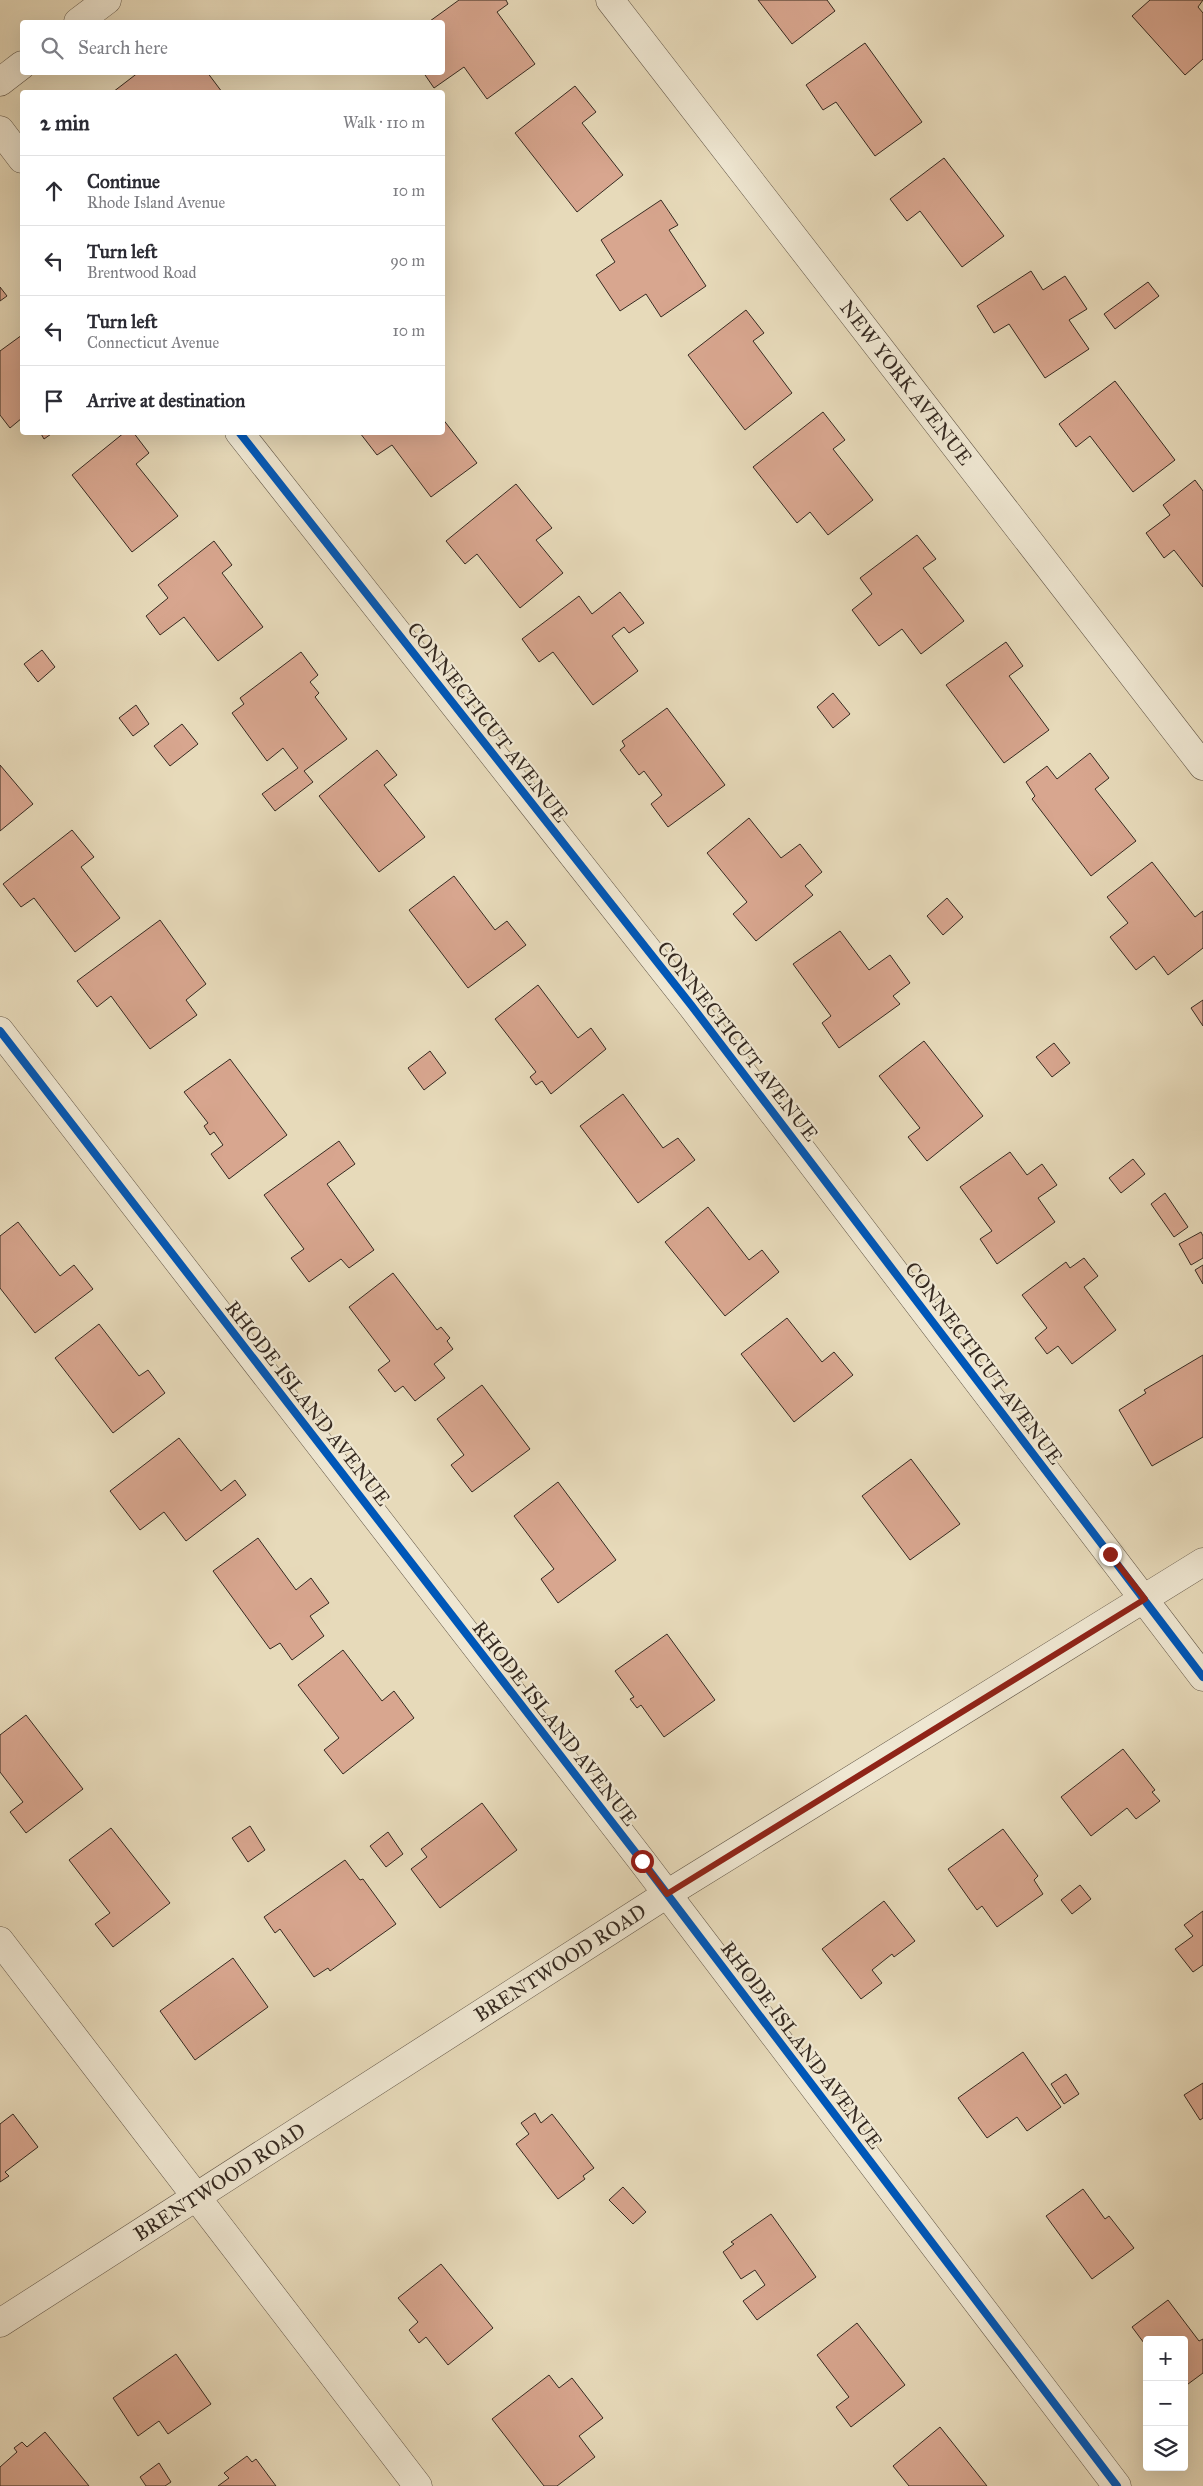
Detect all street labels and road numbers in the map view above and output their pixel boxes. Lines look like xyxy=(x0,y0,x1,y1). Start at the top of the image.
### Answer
street label: NEW YORK AVENUE xyxy=(835,296,977,470)
street label: CONNECTICUT AVENUE xyxy=(402,617,574,827)
street label: CONNECTICUT AVENUE xyxy=(652,936,824,1146)
street label: CONNECTICUT AVENUE xyxy=(900,1257,1068,1469)
street label: RHODE ISLAND AVENUE xyxy=(220,1296,396,1510)
street label: RHODE ISLAND AVENUE xyxy=(467,1616,643,1830)
street label: BRENTWOOD ROAD xyxy=(470,1899,650,2027)
street label: RHODE ISLAND AVENUE xyxy=(716,1937,888,2153)
street label: BRENTWOOD ROAD xyxy=(129,2118,310,2246)

